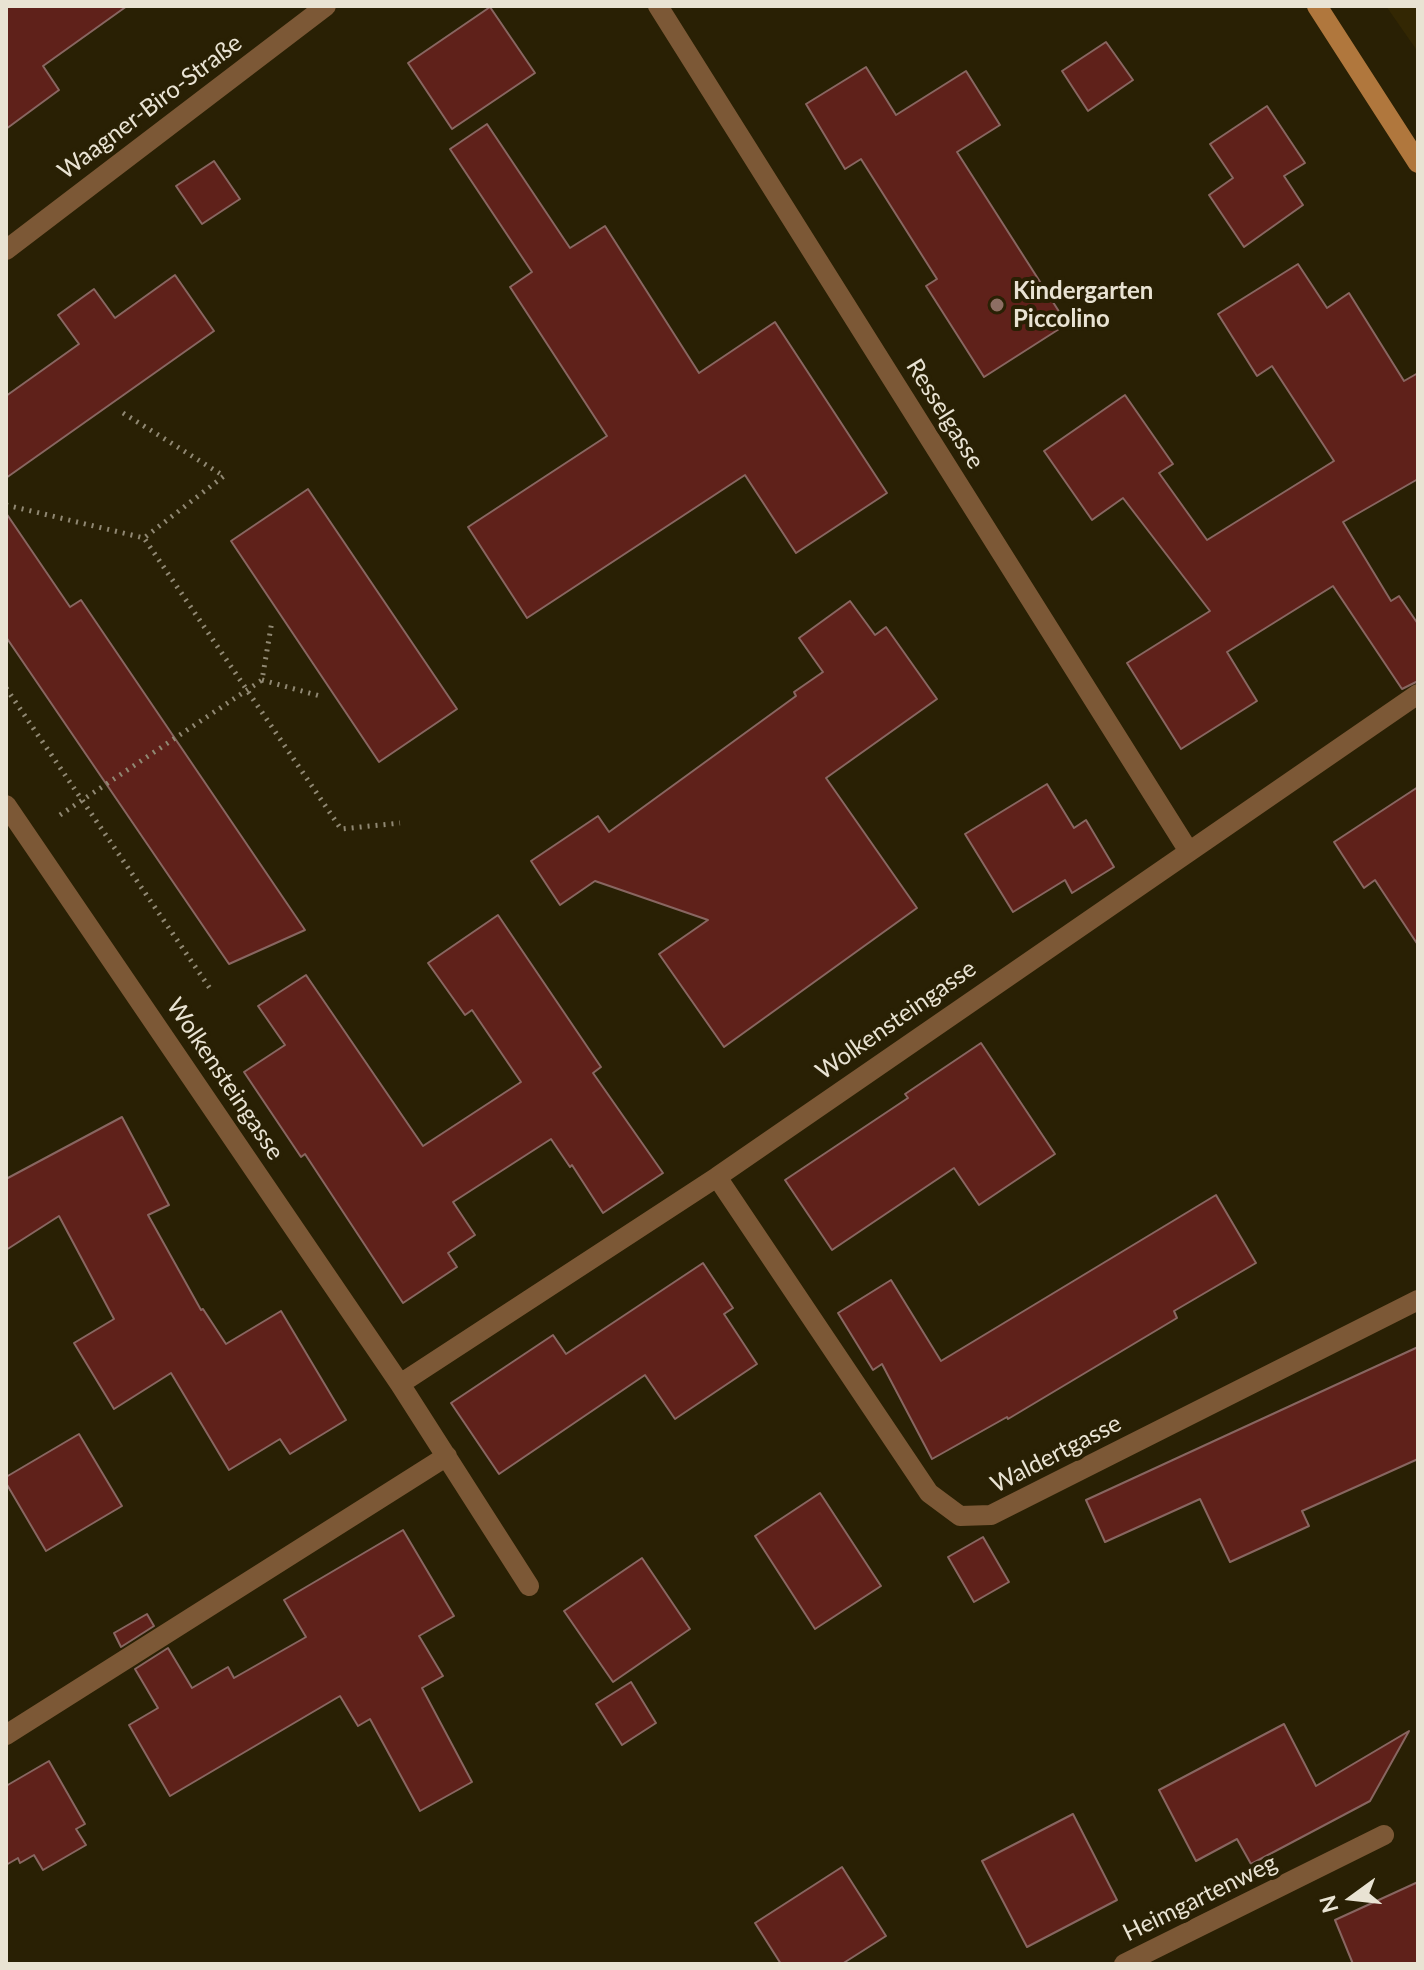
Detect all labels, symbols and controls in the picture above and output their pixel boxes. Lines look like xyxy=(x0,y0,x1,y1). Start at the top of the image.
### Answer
street label: Waagner-Biro-Straße xyxy=(52,28,248,186)
place label: Kindergarten Piccolino xyxy=(1013,277,1153,333)
marker: Kindergarten Piccolino xyxy=(988,296,1006,314)
street label: Resselgasse xyxy=(900,354,990,474)
street label: Wolkensteingasse xyxy=(810,954,982,1086)
street label: Wolkensteingasse xyxy=(160,993,290,1165)
street label: Waldertgasse xyxy=(986,1409,1126,1499)
street label: Heimgartenweg xyxy=(1118,1848,1282,1948)
north arrow xyxy=(1312,1858,1392,1938)
text: N xyxy=(1313,1893,1344,1916)

